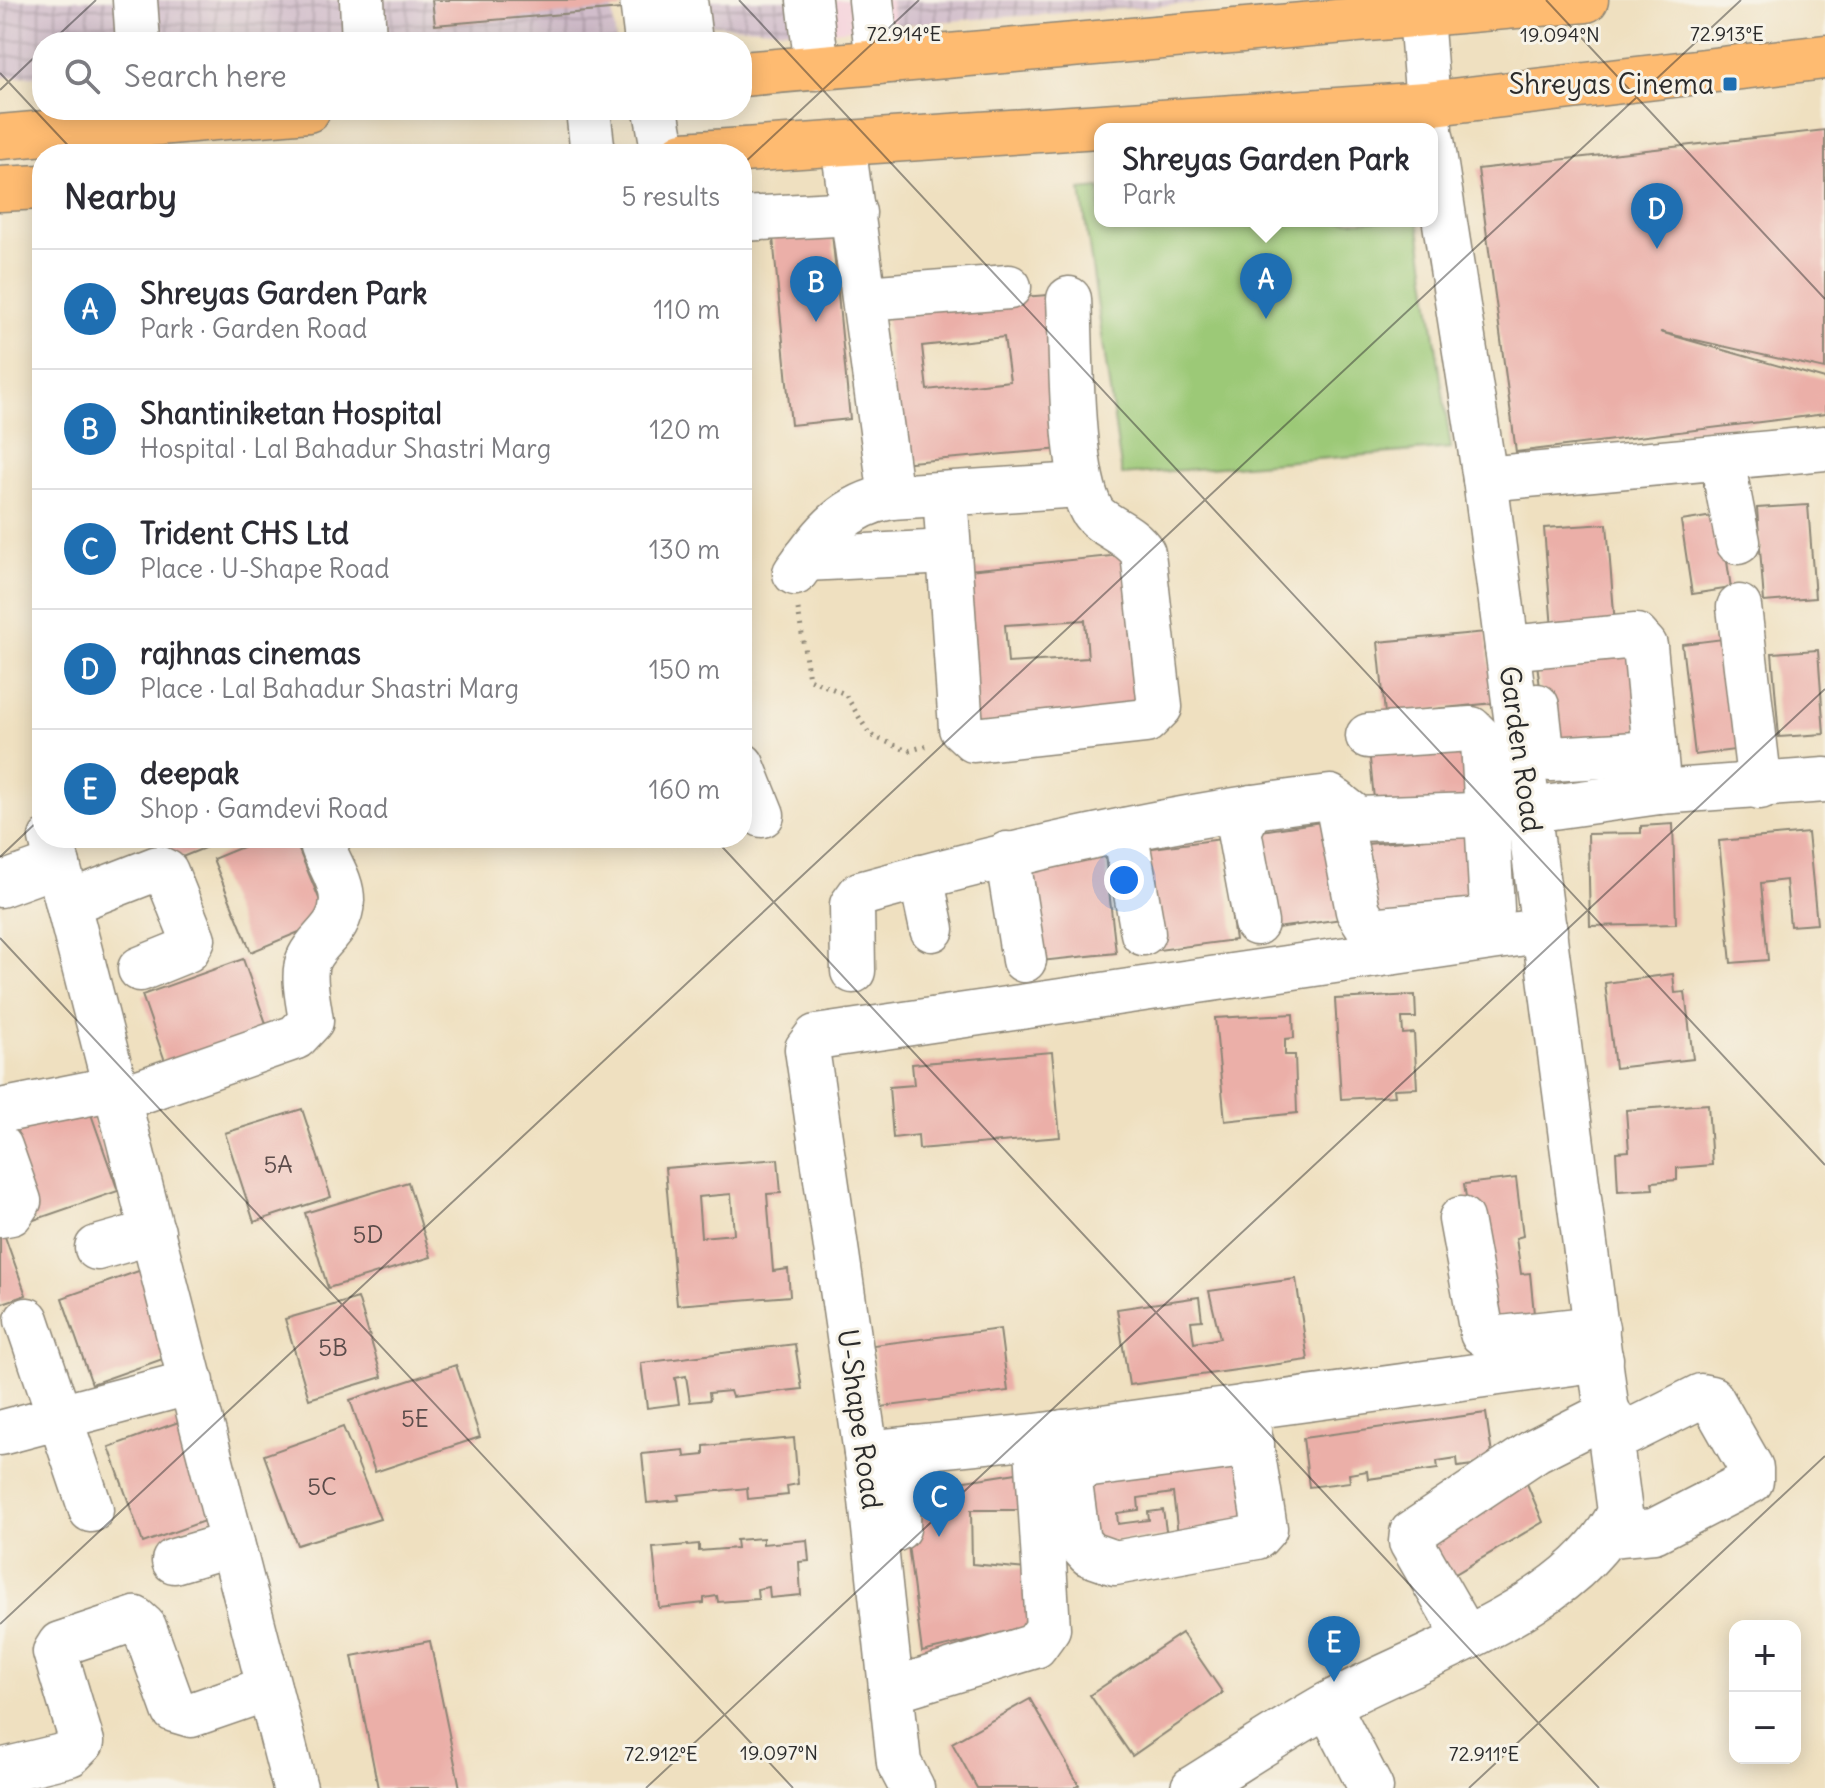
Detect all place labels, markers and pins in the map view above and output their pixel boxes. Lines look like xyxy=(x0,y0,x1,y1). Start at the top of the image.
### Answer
place label: Shreyas Cinema xyxy=(1509,66,1714,102)
marker: Shreyas Cinema xyxy=(1721,75,1739,93)
pin: D xyxy=(1631,183,1683,249)
pin: A xyxy=(1240,253,1292,319)
pin: B xyxy=(790,256,842,322)
pin: C xyxy=(913,1471,965,1537)
pin: E xyxy=(1308,1616,1360,1682)

